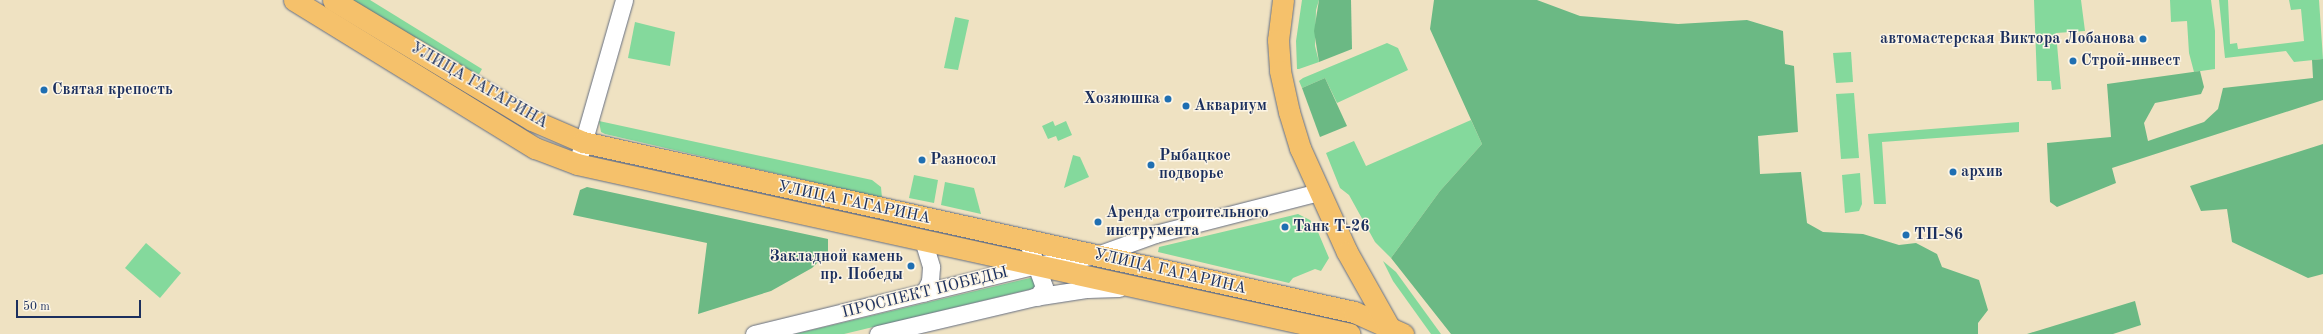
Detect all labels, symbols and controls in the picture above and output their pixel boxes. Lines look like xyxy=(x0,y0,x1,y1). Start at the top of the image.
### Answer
place label: автомастерская Виктора Лобанова xyxy=(1880,29,2135,49)
marker: автомастерская Виктора Лобанова xyxy=(2138,34,2148,44)
street label: УЛИЦА ГАГАРИНА xyxy=(407,39,551,133)
place label: Строй-инвест xyxy=(2081,51,2180,71)
marker: Строй-инвест xyxy=(2068,56,2078,66)
place label: Святая крепость xyxy=(52,80,173,100)
marker: Святая крепость xyxy=(39,85,49,95)
place label: Хозяюшка xyxy=(1084,89,1160,109)
marker: Хозяюшка xyxy=(1163,94,1173,104)
place label: Аквариум xyxy=(1194,96,1267,116)
marker: Аквариум xyxy=(1181,101,1191,111)
place label: Рыбацкое подворье xyxy=(1159,146,1231,184)
place label: Разносол xyxy=(930,150,996,170)
marker: Разносол xyxy=(917,155,927,165)
marker: Рыбацкое подворье xyxy=(1146,160,1156,170)
place label: архив xyxy=(1961,162,2003,182)
marker: архив xyxy=(1948,167,1958,177)
street label: УЛИЦА ГАГАРИНА xyxy=(776,177,932,229)
place label: Аренда строительного инструмента xyxy=(1106,203,1269,241)
marker: Аренда строительного инструмента xyxy=(1093,217,1103,227)
place label: Танк Т-26 xyxy=(1293,217,1370,237)
marker: Танк Т-26 xyxy=(1280,222,1290,232)
place label: ТП-86 xyxy=(1914,225,1963,245)
marker: ТП-86 xyxy=(1901,230,1911,240)
street label: УЛИЦА ГАГАРИНА xyxy=(1092,245,1248,299)
place label: Закладной камень пр. Победы xyxy=(770,247,903,285)
marker: Закладной камень пр. Победы xyxy=(906,261,916,271)
street label: ПРОСПЕКТ ПОБЕДЫ xyxy=(840,263,1010,323)
scale bar xyxy=(18,292,143,318)
text: 50 m xyxy=(23,301,50,313)

